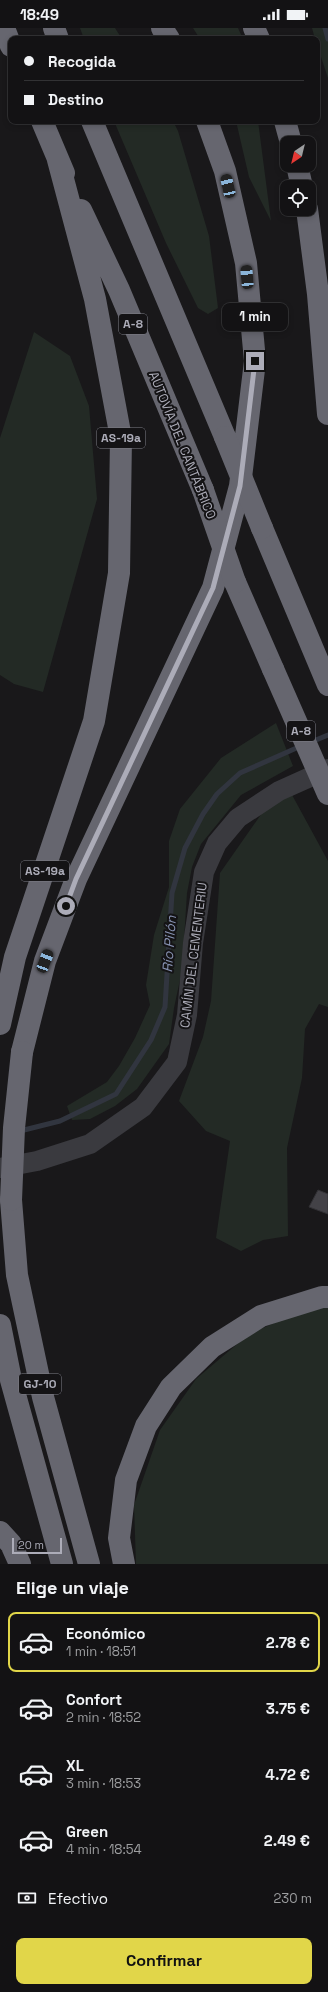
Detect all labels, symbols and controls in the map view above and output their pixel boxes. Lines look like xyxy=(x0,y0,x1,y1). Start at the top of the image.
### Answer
text: 18:49 xyxy=(20,5,59,24)
text: Recogida xyxy=(48,52,116,71)
text: Destino xyxy=(48,90,104,109)
north arrow xyxy=(280,136,316,172)
map controls xyxy=(280,136,316,216)
car xyxy=(219,173,237,199)
button: locate xyxy=(280,180,316,216)
car xyxy=(240,265,254,289)
callout: 1 min xyxy=(222,303,288,331)
text: 1 min xyxy=(239,308,271,325)
road number: A-8 xyxy=(119,314,147,334)
route end xyxy=(246,352,264,370)
street label: AUTOVÍA DEL CANTÁBRICO xyxy=(145,369,220,522)
road number: AS-19a xyxy=(97,428,145,448)
road number: A-8 xyxy=(287,721,315,741)
road number: AS-19a xyxy=(21,861,69,881)
street label: CAMÍN DEL CEMENTERIU xyxy=(176,881,211,1029)
route start xyxy=(57,897,75,915)
water label: Río Pilón xyxy=(158,915,180,973)
car xyxy=(35,948,55,974)
road number: GJ-10 xyxy=(19,1374,61,1394)
scale bar xyxy=(12,1536,62,1555)
text: 20 m xyxy=(18,1538,44,1552)
text: Elige un viaje xyxy=(16,1576,129,1599)
icon: car xyxy=(18,1624,54,1660)
text: Económico xyxy=(66,1624,145,1643)
text: 2.78 € xyxy=(266,1633,310,1652)
text: 1 min · 18:51 xyxy=(66,1643,136,1660)
icon: car xyxy=(18,1690,54,1726)
text: Confort xyxy=(66,1690,122,1709)
text: 3.75 € xyxy=(266,1699,310,1718)
text: 2 min · 18:52 xyxy=(66,1709,141,1726)
icon: car xyxy=(18,1756,54,1792)
text: XL xyxy=(66,1756,84,1775)
text: 4.72 € xyxy=(265,1765,310,1784)
text: 3 min · 18:53 xyxy=(66,1775,141,1792)
icon: car xyxy=(18,1822,54,1858)
text: Green xyxy=(66,1822,108,1841)
text: 2.49 € xyxy=(264,1831,310,1850)
text: 4 min · 18:54 xyxy=(66,1841,142,1858)
icon: cash xyxy=(16,1887,38,1909)
text: Efectivo xyxy=(48,1889,108,1908)
text: 230 m xyxy=(274,1890,312,1907)
button: Confirmar xyxy=(16,1938,312,1984)

